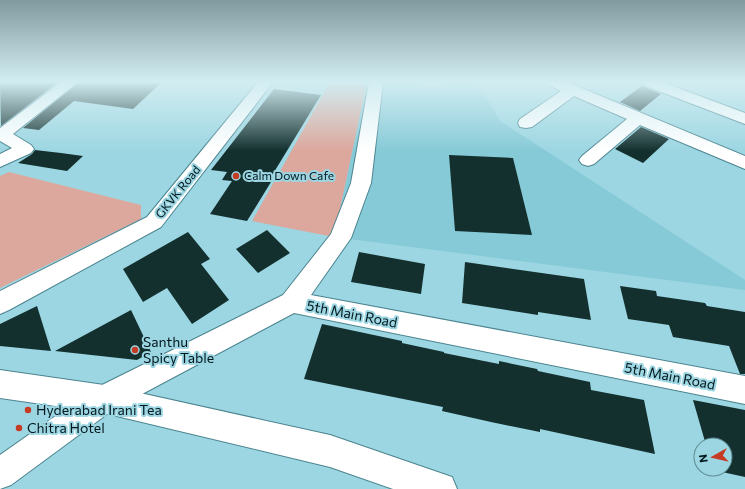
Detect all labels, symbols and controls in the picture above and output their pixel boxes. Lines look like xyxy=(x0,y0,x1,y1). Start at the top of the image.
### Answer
street label: GKVK Road xyxy=(152,162,203,220)
place label: Calm Down Cafe xyxy=(244,168,334,182)
marker: Calm Down Cafe xyxy=(231,171,241,181)
street label: 5th Main Road xyxy=(305,296,399,331)
place label: Santhu Spicy Table xyxy=(143,333,214,366)
marker: Santhu Spicy Table xyxy=(130,345,140,355)
street label: 5th Main Road xyxy=(623,358,717,393)
place label: Hyderabad Irani Tea xyxy=(36,401,162,418)
marker: Hyderabad Irani Tea xyxy=(23,405,33,415)
place label: Chitra Hotel xyxy=(27,419,105,436)
marker: Chitra Hotel xyxy=(14,423,24,433)
north arrow xyxy=(693,437,733,477)
text: N xyxy=(696,453,710,463)

